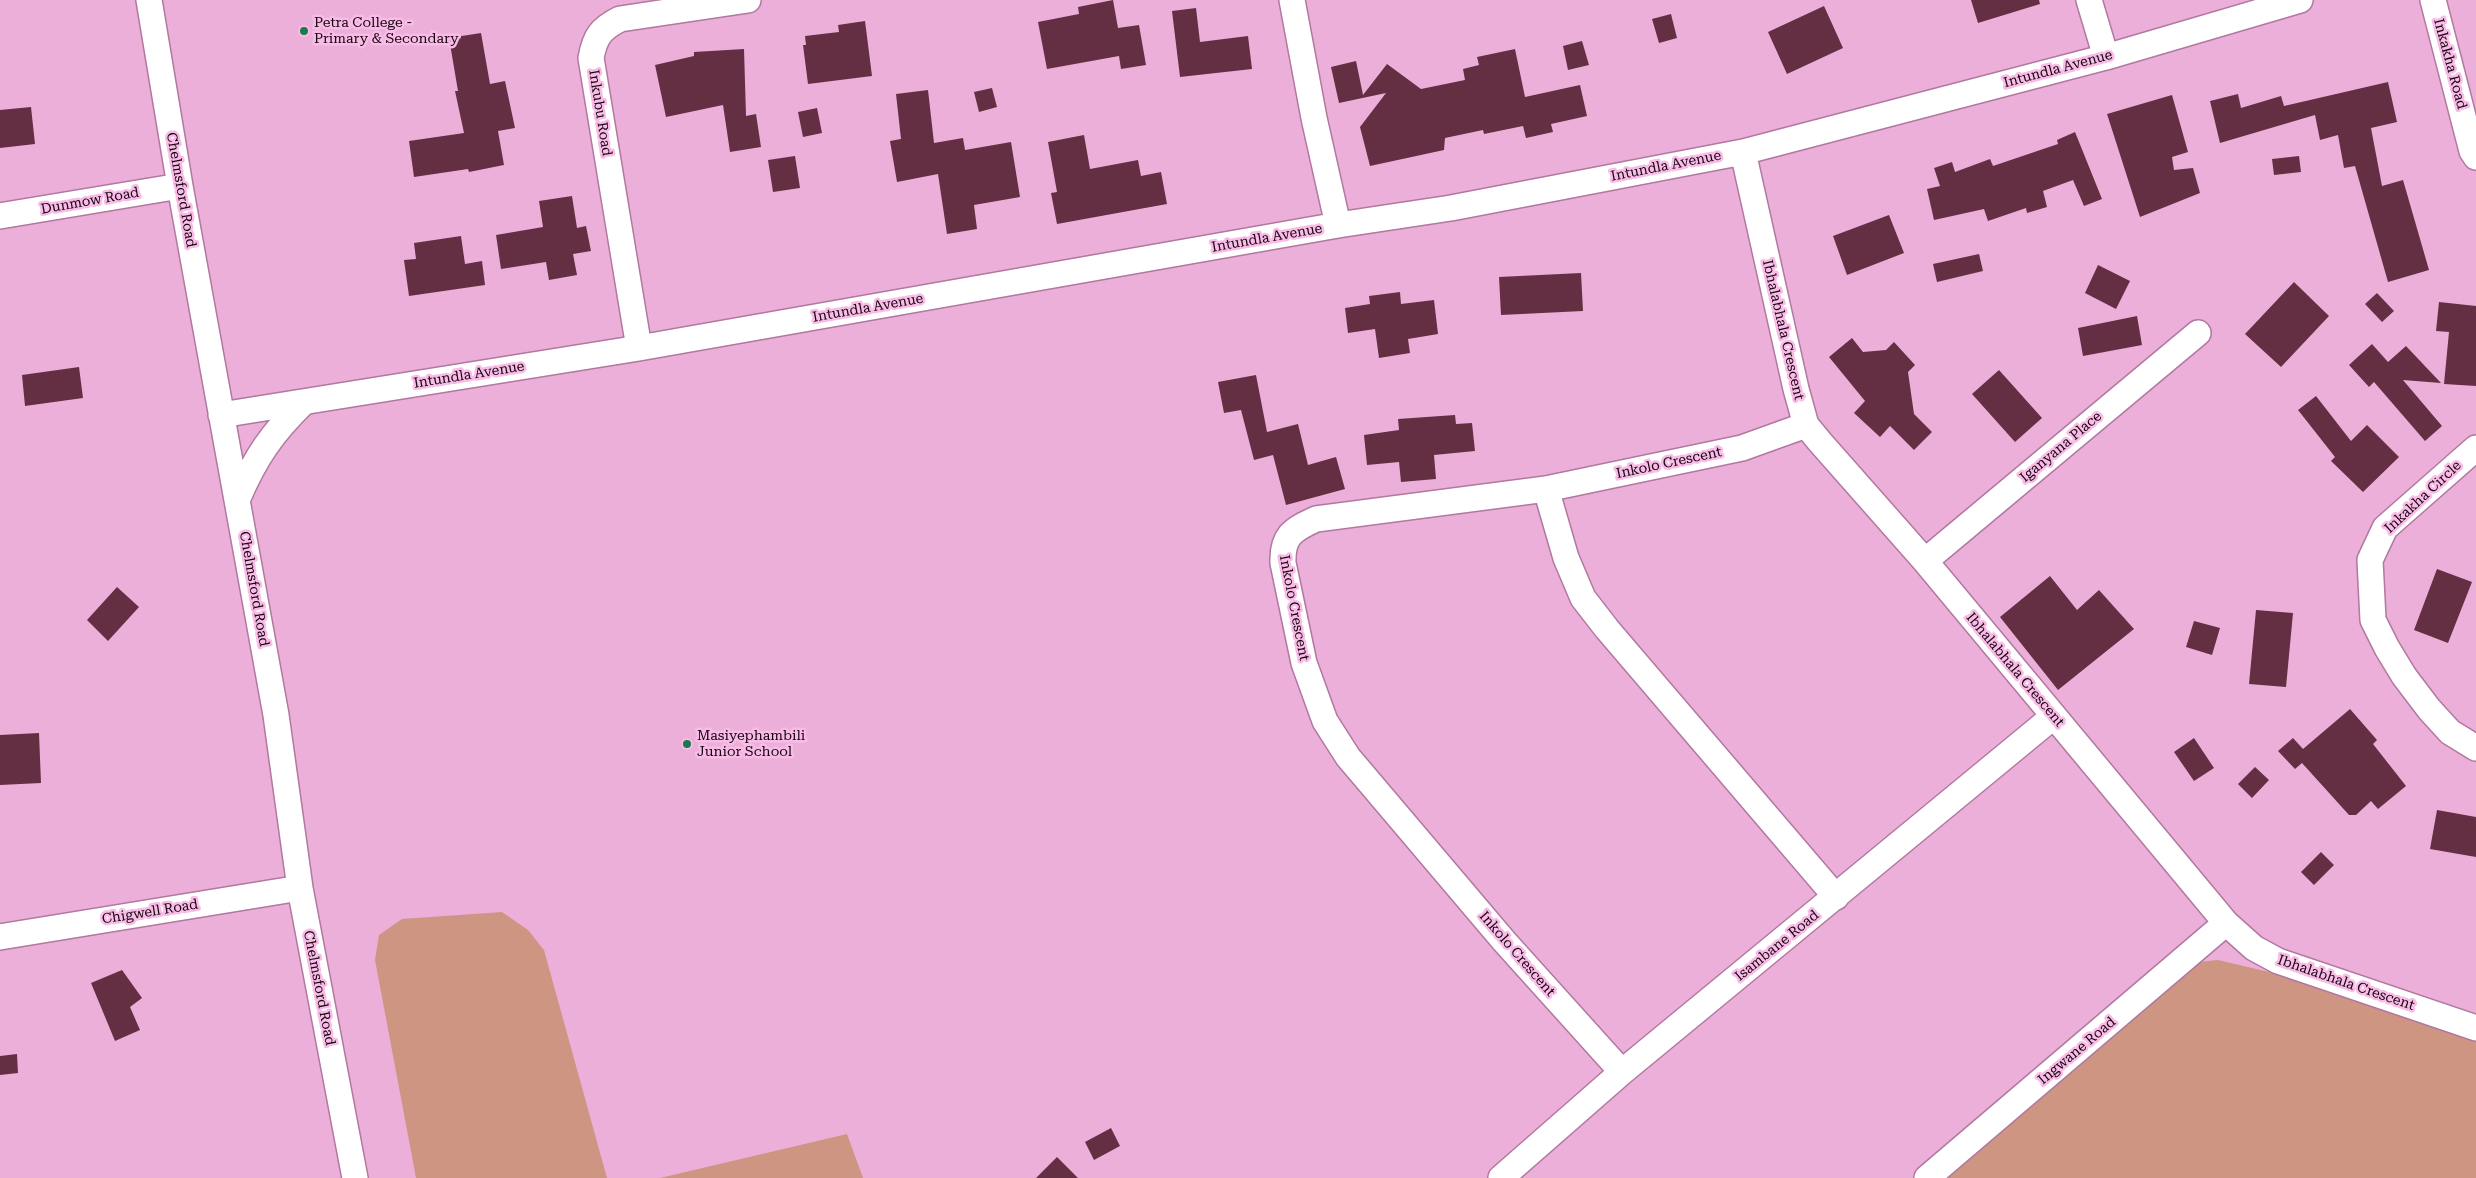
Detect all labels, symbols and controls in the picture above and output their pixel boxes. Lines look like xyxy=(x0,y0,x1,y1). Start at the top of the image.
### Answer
place label: Petra College - Primary & Secondary xyxy=(314,15,458,48)
street label: Inkakha Road xyxy=(2430,17,2470,111)
marker: Petra College - Primary & Secondary xyxy=(298,25,310,37)
street label: Intundla Avenue xyxy=(2002,46,2114,92)
street label: Inkubu Road xyxy=(585,69,615,157)
street label: Chelmsford Road xyxy=(163,131,199,249)
street label: Intundla Avenue xyxy=(1609,147,1723,185)
street label: Dunmow Road xyxy=(40,184,140,218)
street label: Intundla Avenue xyxy=(1210,220,1324,256)
street label: Ibhalabhala Crescent xyxy=(1759,258,1807,402)
street label: Intundla Avenue xyxy=(811,290,925,326)
street label: Intundla Avenue xyxy=(412,358,526,392)
street label: Iganyana Place xyxy=(2017,408,2105,486)
street label: Inkolo Crescent xyxy=(1615,444,1723,482)
street label: Inkakha Circle xyxy=(2381,457,2465,537)
street label: Chelmsford Road xyxy=(236,530,272,648)
street label: Inkolo Crescent xyxy=(1276,554,1312,662)
street label: Ibhalabhala Crescent xyxy=(1962,610,2068,730)
place label: Masiyephambili Junior School xyxy=(697,728,805,760)
marker: Masiyephambili Junior School xyxy=(681,738,693,750)
street label: Chigwell Road xyxy=(101,896,199,928)
street label: Isambane Road xyxy=(1732,907,1822,985)
street label: Inkolo Crescent xyxy=(1475,908,1559,1000)
street label: Chelmsford Road xyxy=(300,929,338,1047)
street label: Ibhalabhala Crescent xyxy=(2275,952,2417,1014)
street label: Ingwane Road xyxy=(2035,1014,2119,1088)

